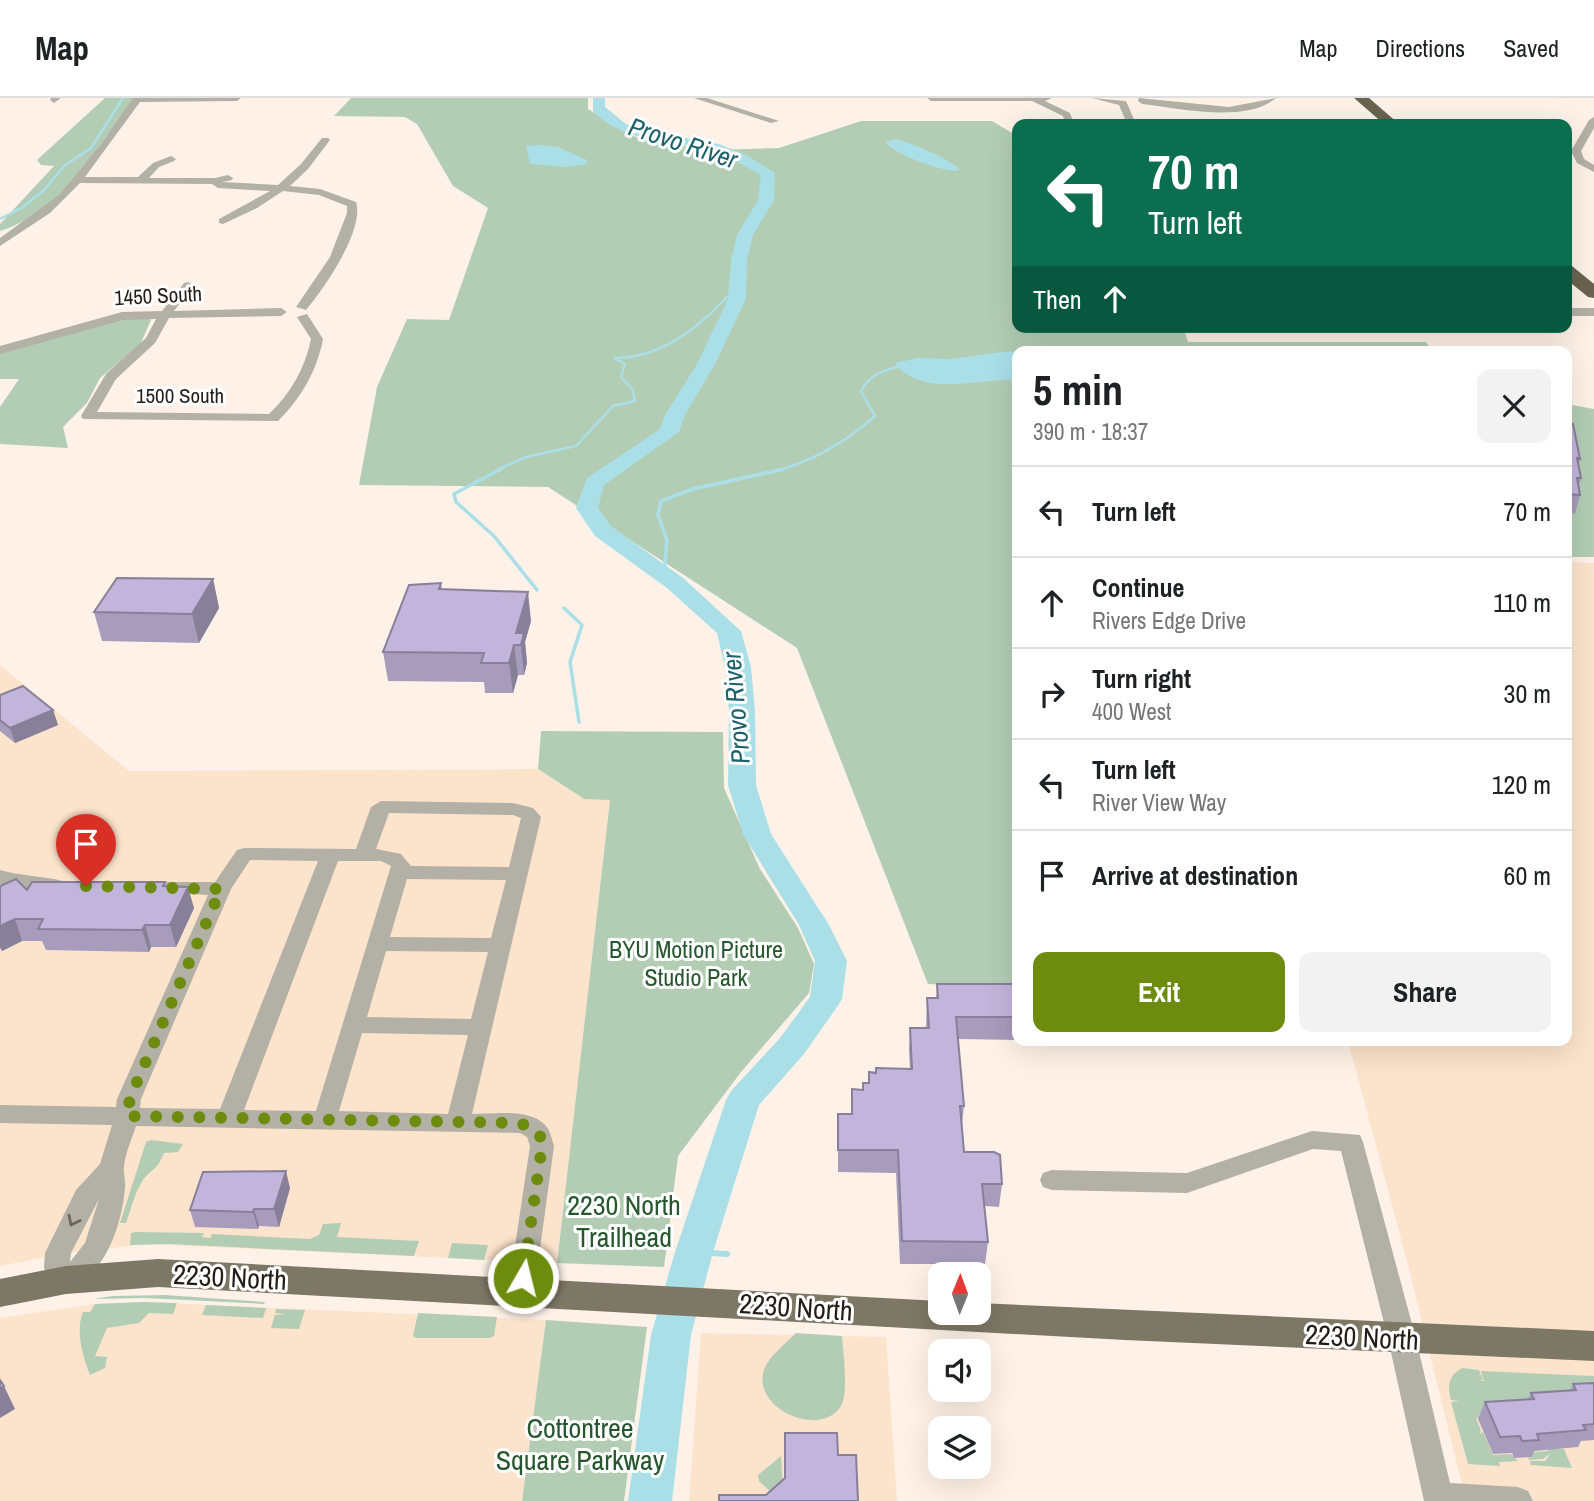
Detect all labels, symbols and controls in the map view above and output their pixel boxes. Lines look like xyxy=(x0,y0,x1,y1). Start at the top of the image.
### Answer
text: Map xyxy=(35,26,89,70)
text: Map xyxy=(1299,32,1337,64)
text: Directions xyxy=(1375,32,1465,64)
text: Saved xyxy=(1503,32,1559,64)
water label: Provo River xyxy=(624,108,743,177)
text: 70 m xyxy=(1148,138,1240,204)
icon: left xyxy=(1033,147,1124,238)
text: Turn left xyxy=(1148,201,1242,244)
street label: 1450 South xyxy=(113,279,203,312)
icon: ahead xyxy=(1096,280,1134,318)
text: Then xyxy=(1033,282,1082,317)
text: 5 min xyxy=(1033,362,1123,418)
button: close xyxy=(1477,369,1551,443)
street label: 1500 South xyxy=(136,381,224,410)
text: 390 m · 18:37 xyxy=(1033,416,1148,447)
icon: left xyxy=(1033,493,1071,531)
text: Turn left xyxy=(1092,494,1176,529)
text: 70 m xyxy=(1504,494,1551,529)
text: Continue xyxy=(1092,570,1184,605)
icon: ahead xyxy=(1033,584,1071,622)
text: 110 m xyxy=(1493,585,1551,620)
text: Rivers Edge Drive xyxy=(1092,605,1246,636)
water label: Provo River xyxy=(713,650,758,766)
text: Turn right xyxy=(1092,661,1191,696)
icon: right xyxy=(1033,675,1071,713)
text: 30 m xyxy=(1504,676,1551,711)
text: 400 West xyxy=(1092,696,1171,727)
text: Turn left xyxy=(1092,752,1176,787)
icon: left xyxy=(1033,766,1071,804)
text: 120 m xyxy=(1492,767,1551,802)
text: River View Way xyxy=(1092,787,1226,818)
pin xyxy=(56,814,116,886)
icon: arrive xyxy=(67,825,105,863)
icon: arrive xyxy=(1033,857,1071,895)
text: Arrive at destination xyxy=(1092,858,1298,893)
text: 60 m xyxy=(1504,858,1551,893)
park label: BYU Motion Picture Studio Park xyxy=(609,933,783,993)
button: Exit xyxy=(1033,952,1285,1032)
button: Share xyxy=(1299,952,1551,1032)
park label: 2230 North Trailhead xyxy=(567,1186,681,1256)
one-way arrow xyxy=(68,1214,82,1226)
position arrow xyxy=(486,1241,560,1315)
street label: 2230 North xyxy=(172,1255,288,1299)
north arrow xyxy=(928,1262,990,1325)
map controls xyxy=(928,1262,991,1479)
street label: 2230 North xyxy=(738,1284,854,1330)
street label: 2230 North xyxy=(1304,1315,1420,1359)
button: sound xyxy=(928,1339,991,1402)
park label: Cottontree Square Parkway xyxy=(496,1409,665,1479)
button: layers xyxy=(928,1416,991,1479)

